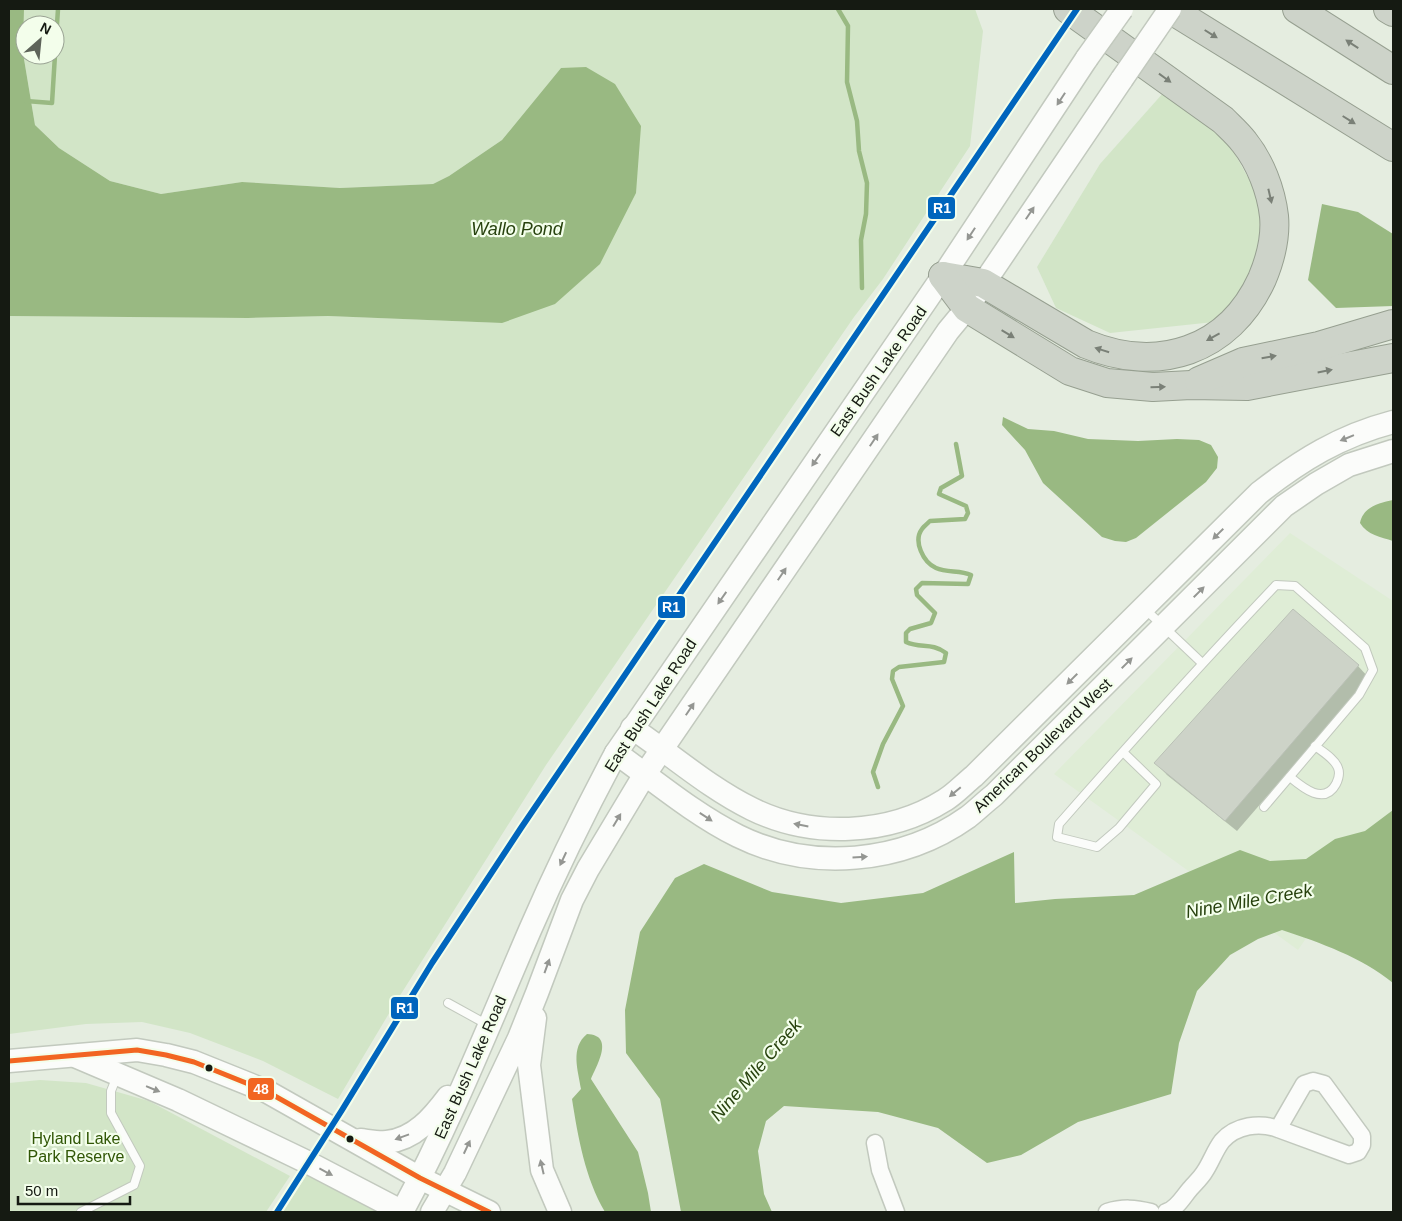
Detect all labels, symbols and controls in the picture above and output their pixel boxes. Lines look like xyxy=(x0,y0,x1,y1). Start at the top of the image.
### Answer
north arrow xyxy=(15,15,65,65)
text: N xyxy=(38,19,54,38)
one-way arrow xyxy=(1205,30,1218,39)
one-way arrow xyxy=(1346,39,1359,48)
one-way arrow xyxy=(1158,73,1172,83)
one-way arrow xyxy=(1056,92,1065,106)
one-way arrow xyxy=(1343,115,1356,125)
one-way arrow xyxy=(1266,189,1274,204)
line badge: R1 xyxy=(927,196,956,220)
text: R1 xyxy=(933,200,951,216)
one-way arrow xyxy=(1025,206,1035,220)
water label: Wallo Pond xyxy=(471,219,564,239)
one-way arrow xyxy=(966,228,976,241)
street label: East Bush Lake Road xyxy=(827,303,930,440)
one-way arrow xyxy=(1001,329,1014,338)
one-way arrow xyxy=(1207,333,1220,342)
one-way arrow xyxy=(1094,346,1109,354)
one-way arrow xyxy=(1262,353,1278,361)
one-way arrow xyxy=(1318,366,1334,374)
one-way arrow xyxy=(1150,382,1166,390)
one-way arrow xyxy=(869,434,879,447)
one-way arrow xyxy=(1340,434,1354,442)
one-way arrow xyxy=(812,454,821,467)
one-way arrow xyxy=(1212,528,1224,540)
one-way arrow xyxy=(777,568,787,581)
one-way arrow xyxy=(1192,586,1204,598)
one-way arrow xyxy=(717,592,727,605)
line badge: R1 xyxy=(657,595,686,619)
text: R1 xyxy=(662,599,680,615)
street label: East Bush Lake Road xyxy=(601,636,700,775)
one-way arrow xyxy=(1120,658,1132,670)
one-way arrow xyxy=(1066,673,1078,685)
street label: American Boulevard West xyxy=(970,675,1115,816)
one-way arrow xyxy=(685,702,695,715)
one-way arrow xyxy=(949,786,962,797)
one-way arrow xyxy=(699,812,713,822)
one-way arrow xyxy=(613,814,622,827)
one-way arrow xyxy=(794,821,809,829)
one-way arrow xyxy=(558,852,566,866)
one-way arrow xyxy=(852,853,868,861)
water label: Nine Mile Creek xyxy=(1184,880,1315,922)
one-way arrow xyxy=(544,959,551,974)
street label: East Bush Lake Road xyxy=(431,993,510,1141)
line badge: R1 xyxy=(390,996,419,1020)
text: R1 xyxy=(396,1000,414,1016)
water label: Nine Mile Creek xyxy=(706,1014,806,1125)
unlabelled marker xyxy=(204,1063,214,1073)
line badge: 48 xyxy=(247,1077,275,1101)
text: 48 xyxy=(253,1081,269,1097)
one-way arrow xyxy=(146,1086,160,1094)
park label: Hyland Lake Park Reserve xyxy=(28,1130,125,1165)
one-way arrow xyxy=(394,1133,409,1141)
unlabelled marker xyxy=(345,1134,355,1144)
one-way arrow xyxy=(463,1140,471,1154)
one-way arrow xyxy=(538,1160,546,1175)
one-way arrow xyxy=(319,1168,333,1176)
scale bar xyxy=(18,1174,130,1206)
text: 50 m xyxy=(25,1182,58,1199)

